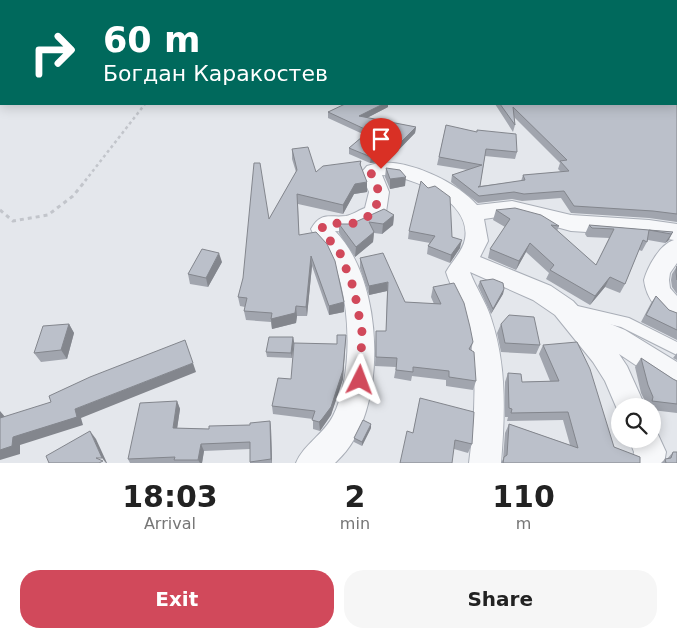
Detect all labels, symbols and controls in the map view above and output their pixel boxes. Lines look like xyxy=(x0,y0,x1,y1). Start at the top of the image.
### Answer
icon: right xyxy=(20,20,85,85)
text: 60 m xyxy=(103,20,200,60)
text: Богдан Каракостев xyxy=(103,61,328,86)
pin xyxy=(360,118,402,169)
icon: arrive xyxy=(367,125,395,153)
position arrow xyxy=(333,353,385,405)
map controls xyxy=(611,398,661,448)
button: search xyxy=(611,398,661,448)
text: 18:03 xyxy=(122,479,218,514)
text: 2 xyxy=(344,479,365,514)
text: 110 xyxy=(492,479,555,514)
text: Arrival xyxy=(144,514,196,533)
text: min xyxy=(340,514,370,533)
text: m xyxy=(516,514,531,533)
button: Exit xyxy=(20,570,334,628)
button: Share xyxy=(344,570,657,628)

